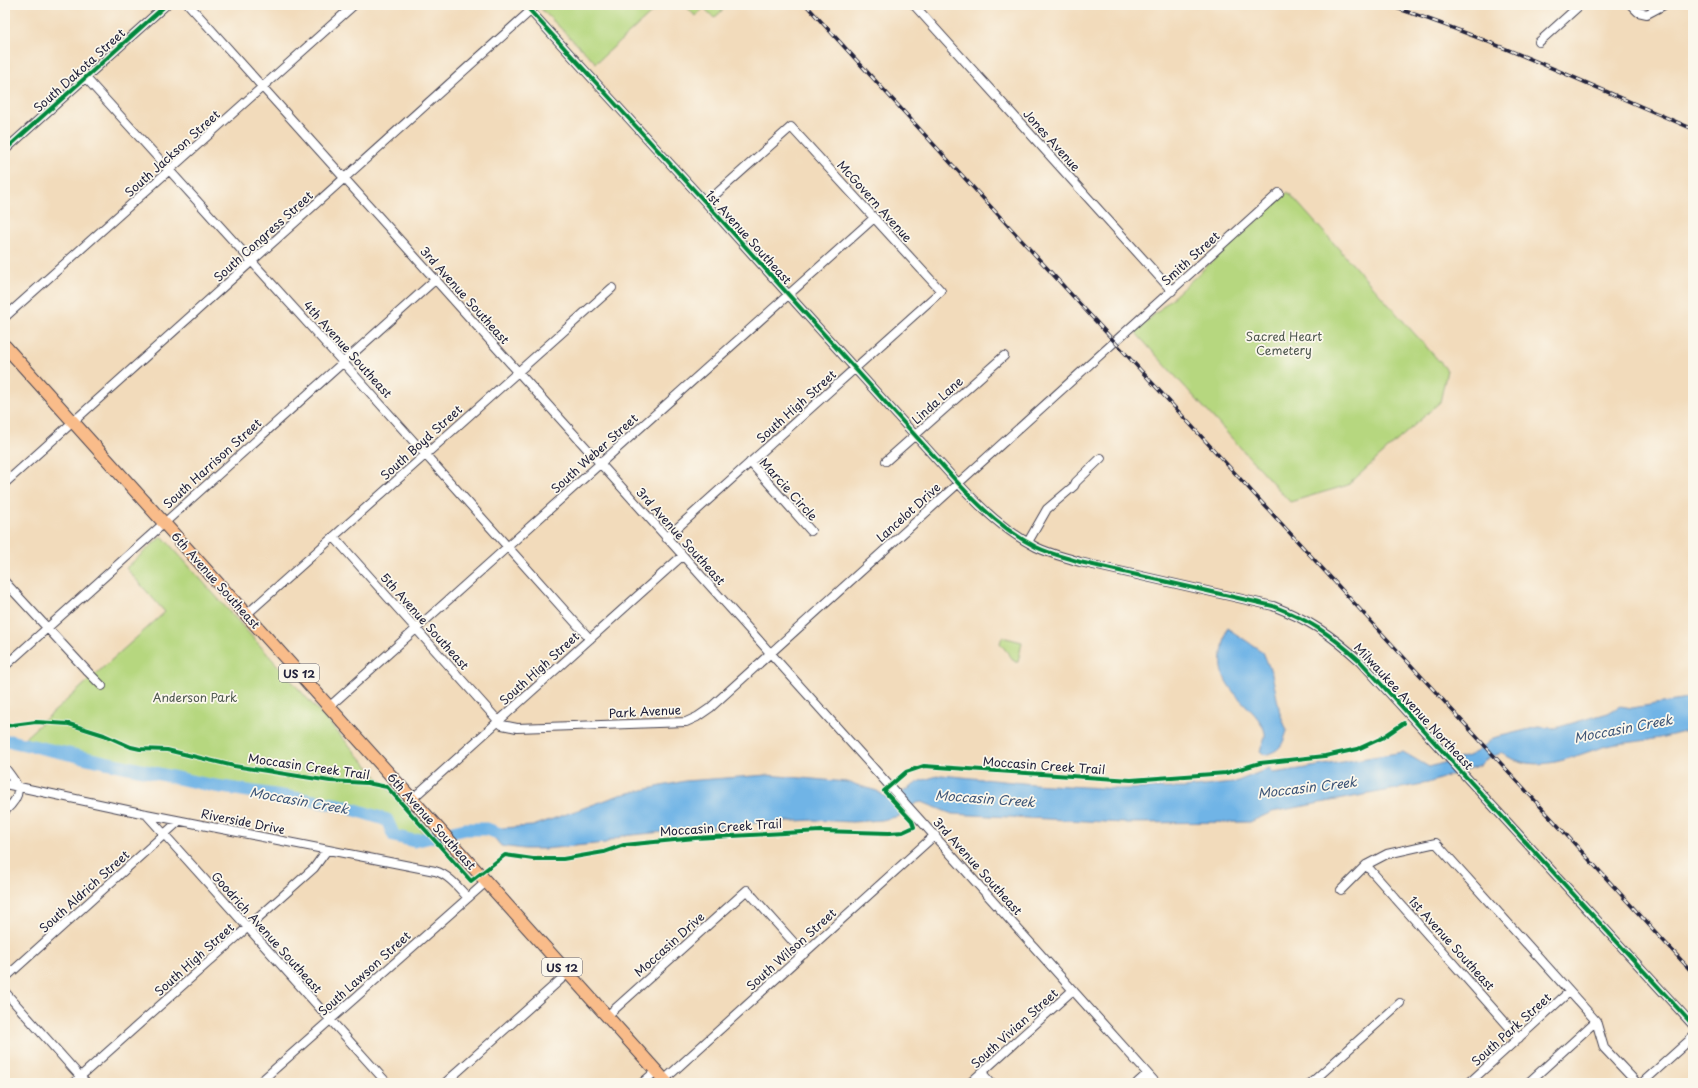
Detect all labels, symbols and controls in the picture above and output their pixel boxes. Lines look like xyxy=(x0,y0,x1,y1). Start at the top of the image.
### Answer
street label: South Dakota Street xyxy=(29,24,129,116)
street label: South Jackson Street xyxy=(120,105,224,201)
street label: Jones Avenue xyxy=(1019,105,1085,175)
street label: McGovern Avenue xyxy=(833,156,917,246)
street label: South Congress Street xyxy=(209,186,317,286)
street label: 1st Avenue Southeast xyxy=(702,186,796,288)
street label: Smith Street xyxy=(1157,227,1223,289)
street label: 3rd Avenue Southeast xyxy=(416,242,514,348)
street label: 4th Avenue Southeast xyxy=(299,296,397,402)
park label: Sacred Heart Cemetery xyxy=(1246,327,1322,359)
street label: South High Street xyxy=(752,365,840,447)
street label: Linda Lane xyxy=(907,372,967,428)
street label: South Boyd Street xyxy=(376,400,466,484)
street label: South Weber Street xyxy=(547,409,642,497)
street label: South Harrison Street xyxy=(159,414,265,512)
street label: Marcie Circle xyxy=(756,454,822,525)
street label: Lancelot Drive xyxy=(872,478,944,546)
street label: 3rd Avenue Southeast xyxy=(632,483,730,589)
street label: 6th Avenue Southeast xyxy=(167,527,265,633)
street label: 5th Avenue Southeast xyxy=(377,569,474,674)
street label: South High Street xyxy=(495,627,583,709)
street label: Milwaukee Avenue Northeast xyxy=(1350,638,1478,774)
road number: US 12 xyxy=(279,664,319,682)
park label: Anderson Park xyxy=(153,688,237,706)
street label: Park Avenue xyxy=(608,700,682,722)
water label: Moccasin Creek xyxy=(1572,709,1675,747)
street label: Moccasin Creek Trail xyxy=(247,749,371,783)
street label: Moccasin Creek Trail xyxy=(982,752,1106,778)
street label: 6th Avenue Southeast xyxy=(383,768,481,874)
water label: Moccasin Creek xyxy=(1256,771,1359,803)
water label: Moccasin Creek xyxy=(248,782,351,818)
water label: Moccasin Creek xyxy=(935,785,1037,811)
street label: Riverside Drive xyxy=(200,804,286,838)
street label: 3rd Avenue Southeast xyxy=(929,813,1027,919)
street label: Moccasin Creek Trail xyxy=(659,814,783,840)
street label: South Aldrich Street xyxy=(35,846,133,936)
street label: Goodrich Avenue Southeast xyxy=(207,867,327,997)
street label: 1st Avenue Southeast xyxy=(1405,892,1499,994)
street label: South Wilson Street xyxy=(742,904,840,994)
street label: Moccasin Drive xyxy=(630,908,708,980)
street label: South High Street xyxy=(150,918,238,1000)
street label: South Lawson Street xyxy=(314,926,414,1019)
road number: US 12 xyxy=(542,958,582,976)
street label: South Vivian Street xyxy=(967,984,1062,1072)
street label: South Park Street xyxy=(1467,988,1555,1070)

